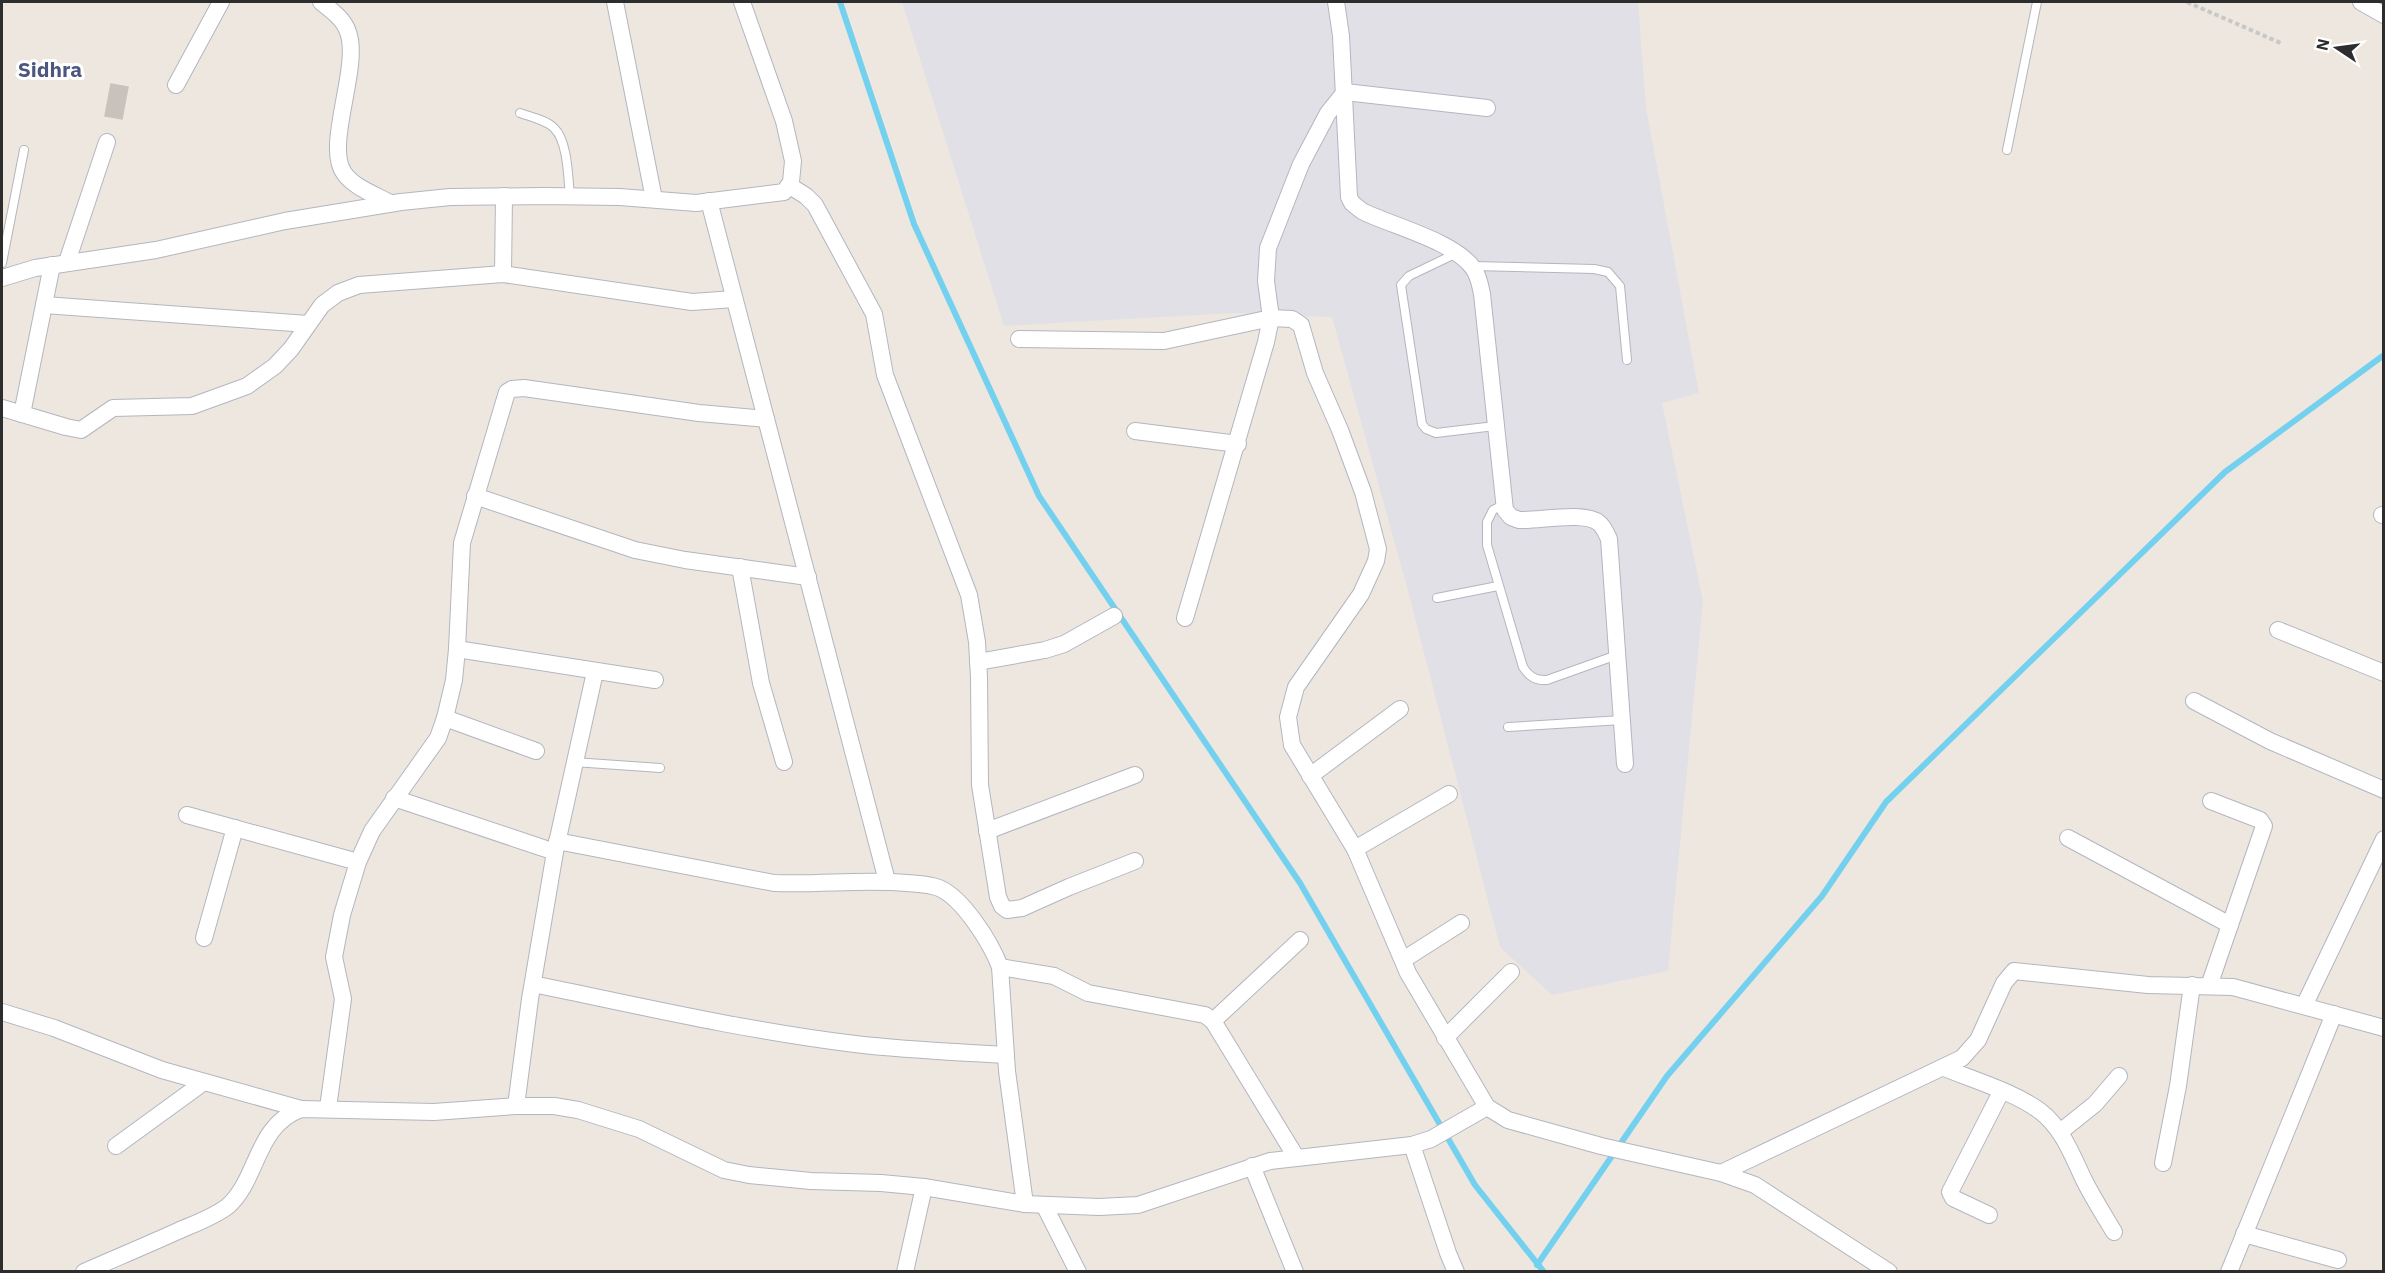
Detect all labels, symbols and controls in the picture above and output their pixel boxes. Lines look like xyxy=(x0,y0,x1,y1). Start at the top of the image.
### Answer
north arrow xyxy=(2307,18,2367,78)
text: N xyxy=(2311,37,2333,53)
district label: Sidhra xyxy=(18,55,82,83)

